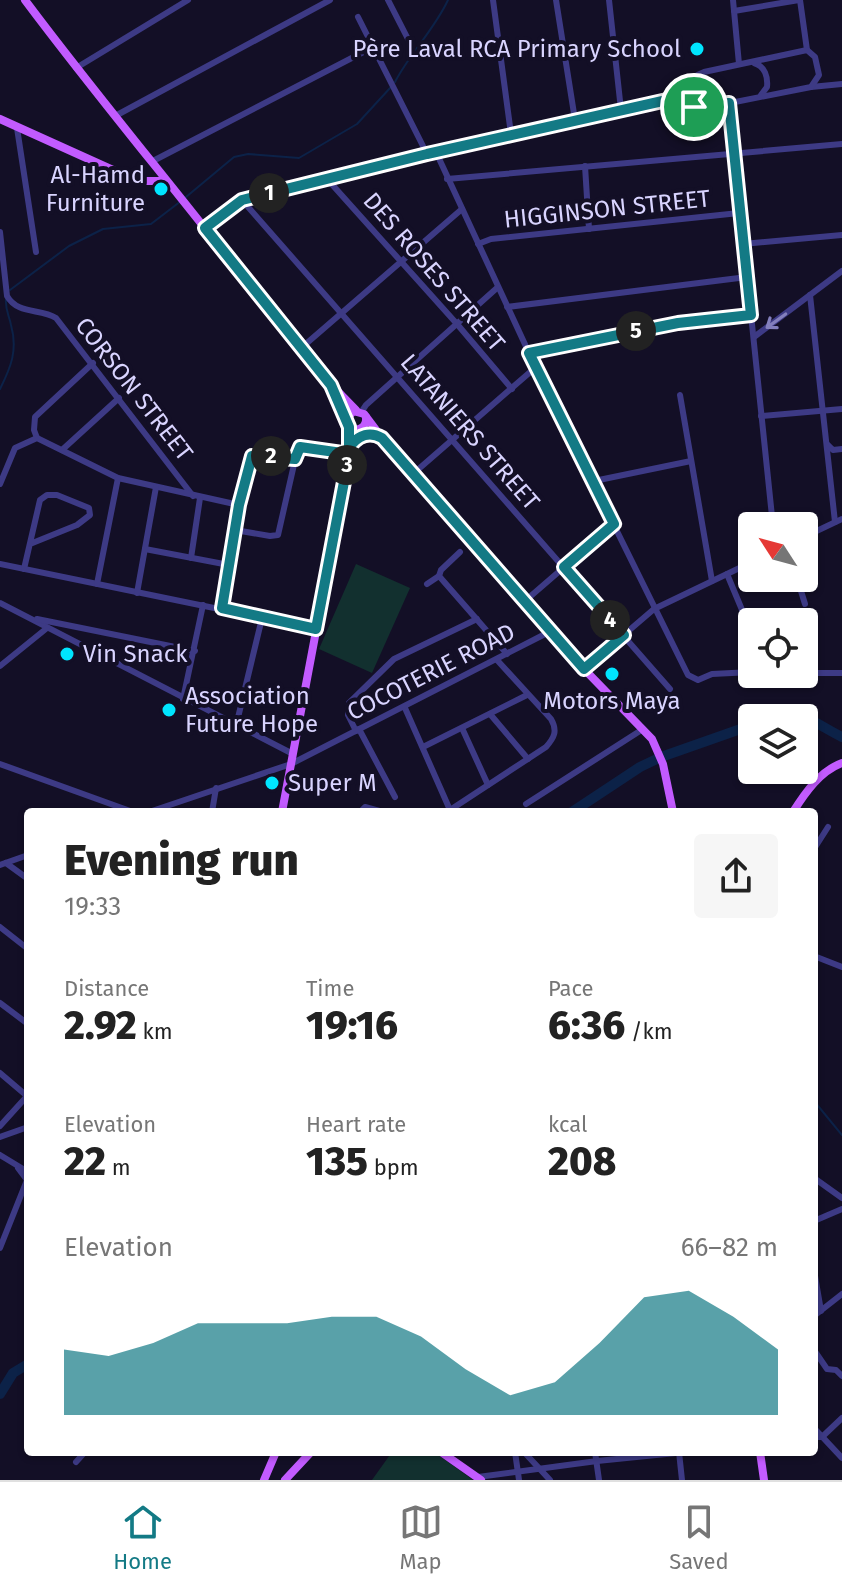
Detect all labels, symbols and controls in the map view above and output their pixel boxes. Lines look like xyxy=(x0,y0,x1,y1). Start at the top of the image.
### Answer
place label: Père Laval RCA Primary School xyxy=(353,35,681,63)
marker: Père Laval RCA Primary School xyxy=(688,40,706,58)
pin xyxy=(660,73,728,141)
icon: arrive xyxy=(672,85,716,129)
place label: Al-Hamd Furniture xyxy=(46,161,145,217)
pin: 1 xyxy=(249,173,289,213)
text: 1 xyxy=(264,179,274,206)
marker: Al-Hamd Furniture xyxy=(152,180,170,198)
street label: HIGGINSON STREET xyxy=(503,184,712,234)
street label: DES ROSES STREET xyxy=(357,187,511,358)
pin: 5 xyxy=(616,311,656,351)
street label: CORSON STREET xyxy=(69,312,199,467)
one-way arrow xyxy=(765,312,787,329)
text: 5 xyxy=(630,317,642,344)
street label: LATANIERS STREET xyxy=(395,348,546,516)
pin: 2 xyxy=(251,436,291,476)
text: 2 xyxy=(265,442,277,469)
pin: 3 xyxy=(327,445,367,485)
text: 3 xyxy=(341,451,353,478)
north arrow xyxy=(738,512,818,592)
map controls xyxy=(738,512,818,784)
pin: 4 xyxy=(590,600,630,640)
text: 4 xyxy=(604,606,616,633)
button: locate xyxy=(738,608,818,688)
street label: COCOTERIE ROAD xyxy=(343,618,519,726)
place label: Vin Snack xyxy=(83,640,188,668)
marker: Vin Snack xyxy=(58,645,76,663)
marker: Motors Maya xyxy=(603,665,621,683)
place label: Association Future Hope xyxy=(185,682,318,738)
place label: Motors Maya xyxy=(543,687,681,715)
marker: Association Future Hope xyxy=(160,701,178,719)
button: layers xyxy=(738,704,818,784)
place label: Super M xyxy=(288,769,377,797)
marker: Super M xyxy=(263,774,281,792)
text: Evening run xyxy=(64,834,299,887)
button: share xyxy=(694,834,778,918)
text: 19:33 xyxy=(64,891,121,922)
text: Distance xyxy=(64,975,149,1002)
text: Time xyxy=(306,975,354,1002)
text: Pace xyxy=(548,975,594,1002)
text: 2.92 xyxy=(64,1002,137,1050)
text: 19:16 xyxy=(306,1002,398,1050)
text: 6:36 xyxy=(548,1002,625,1050)
text: km xyxy=(137,1018,173,1045)
text: /km xyxy=(625,1018,673,1045)
text: Elevation xyxy=(64,1111,156,1138)
text: Heart rate xyxy=(306,1111,406,1138)
text: kcal xyxy=(548,1111,588,1138)
text: 22 xyxy=(64,1138,106,1186)
text: 135 xyxy=(306,1138,368,1186)
text: 208 xyxy=(548,1138,616,1186)
text: m xyxy=(106,1154,131,1181)
text: bpm xyxy=(368,1154,419,1181)
text: Elevation xyxy=(64,1232,173,1263)
text: 66–82 m xyxy=(681,1232,778,1263)
tab: Home xyxy=(113,1500,172,1575)
tab: Map xyxy=(399,1500,443,1575)
tab: Saved xyxy=(669,1500,729,1575)

